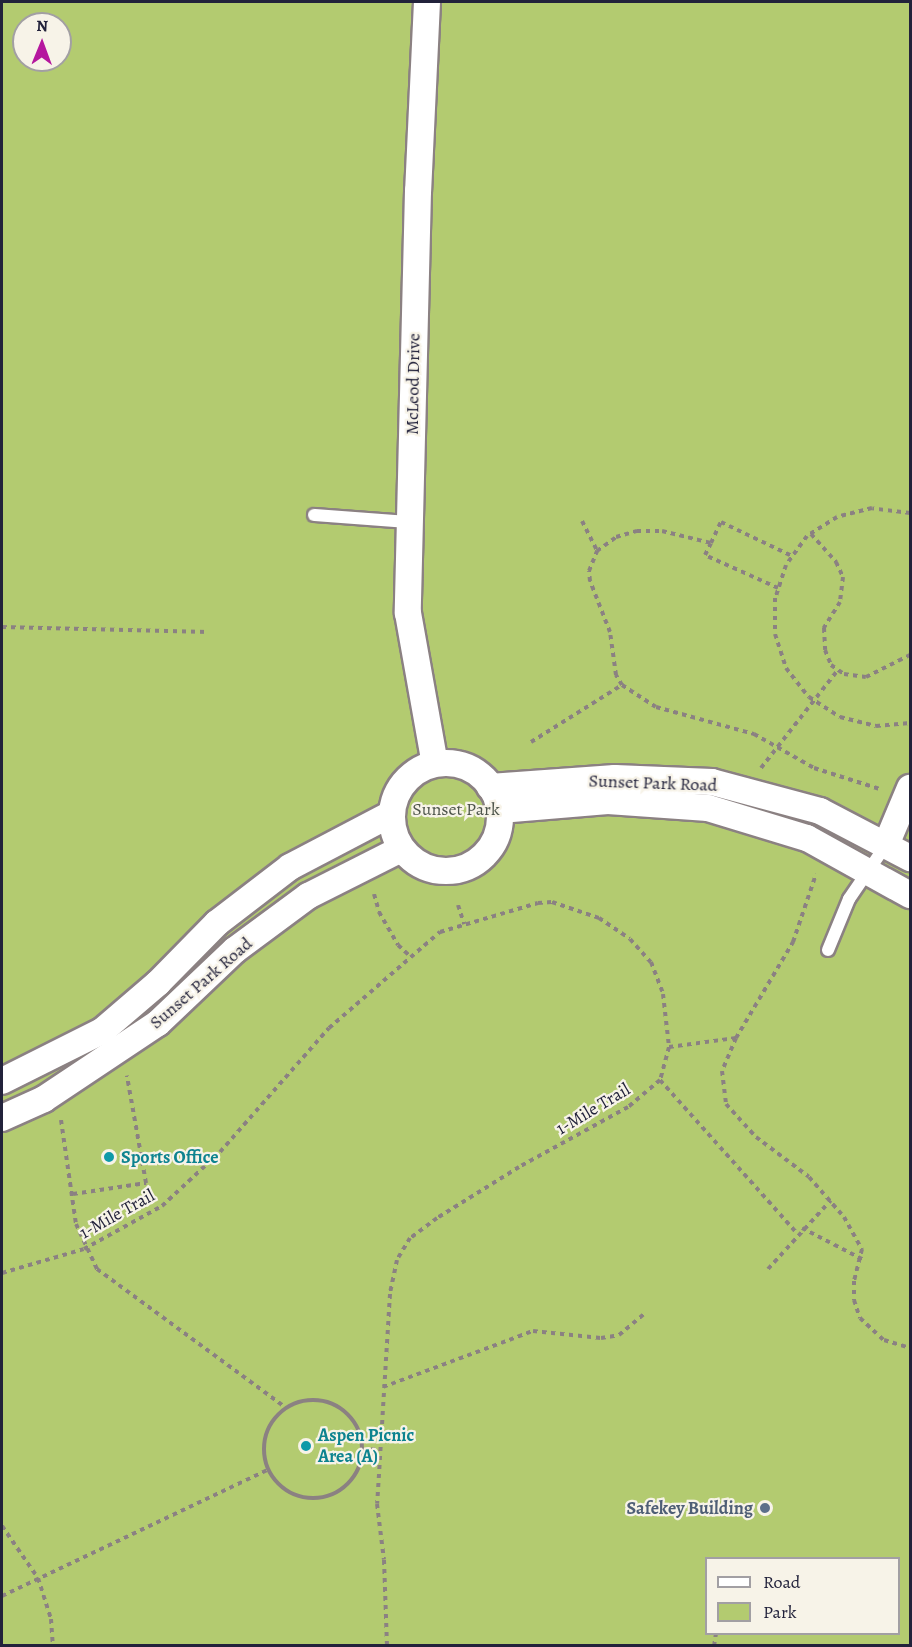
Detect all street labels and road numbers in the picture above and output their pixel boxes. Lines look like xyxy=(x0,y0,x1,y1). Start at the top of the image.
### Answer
street label: McLeod Drive xyxy=(401,333,425,435)
street label: Sunset Park Road xyxy=(588,770,718,796)
street label: Sunset Park Road xyxy=(145,933,257,1033)
street label: 1-Mile Trail xyxy=(552,1079,634,1139)
street label: 1-Mile Trail xyxy=(76,1185,158,1243)

